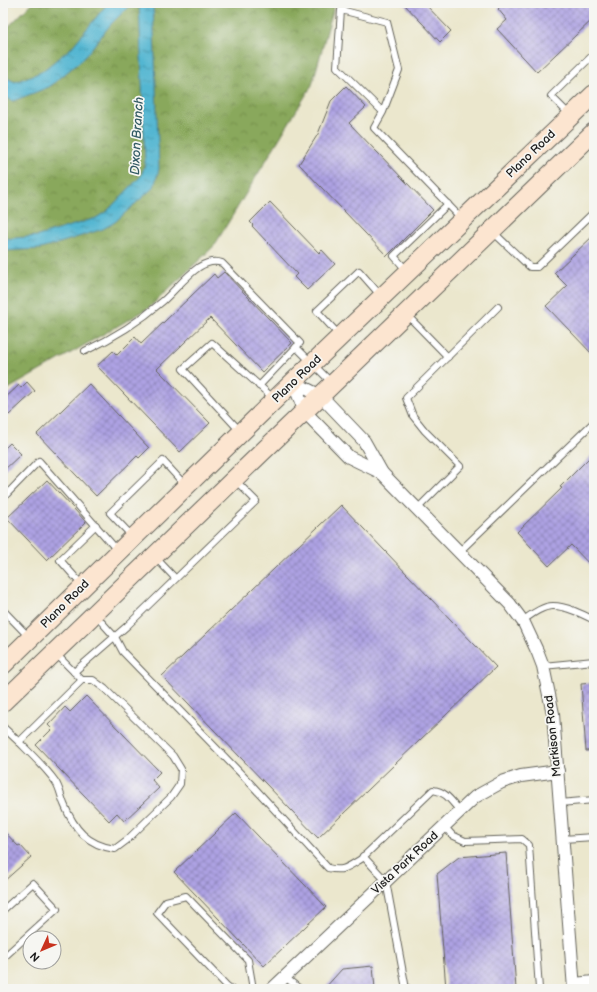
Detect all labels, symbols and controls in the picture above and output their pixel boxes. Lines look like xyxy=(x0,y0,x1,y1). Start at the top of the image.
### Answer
water label: Dixon Branch xyxy=(127,96,147,176)
street label: Plano Road xyxy=(503,127,559,181)
street label: Plano Road xyxy=(269,352,325,406)
street label: Plano Road xyxy=(38,576,93,631)
street label: Markison Road xyxy=(541,694,565,778)
street label: Vista Park Road xyxy=(368,828,442,898)
north arrow xyxy=(22,930,62,970)
text: N xyxy=(28,949,43,964)

